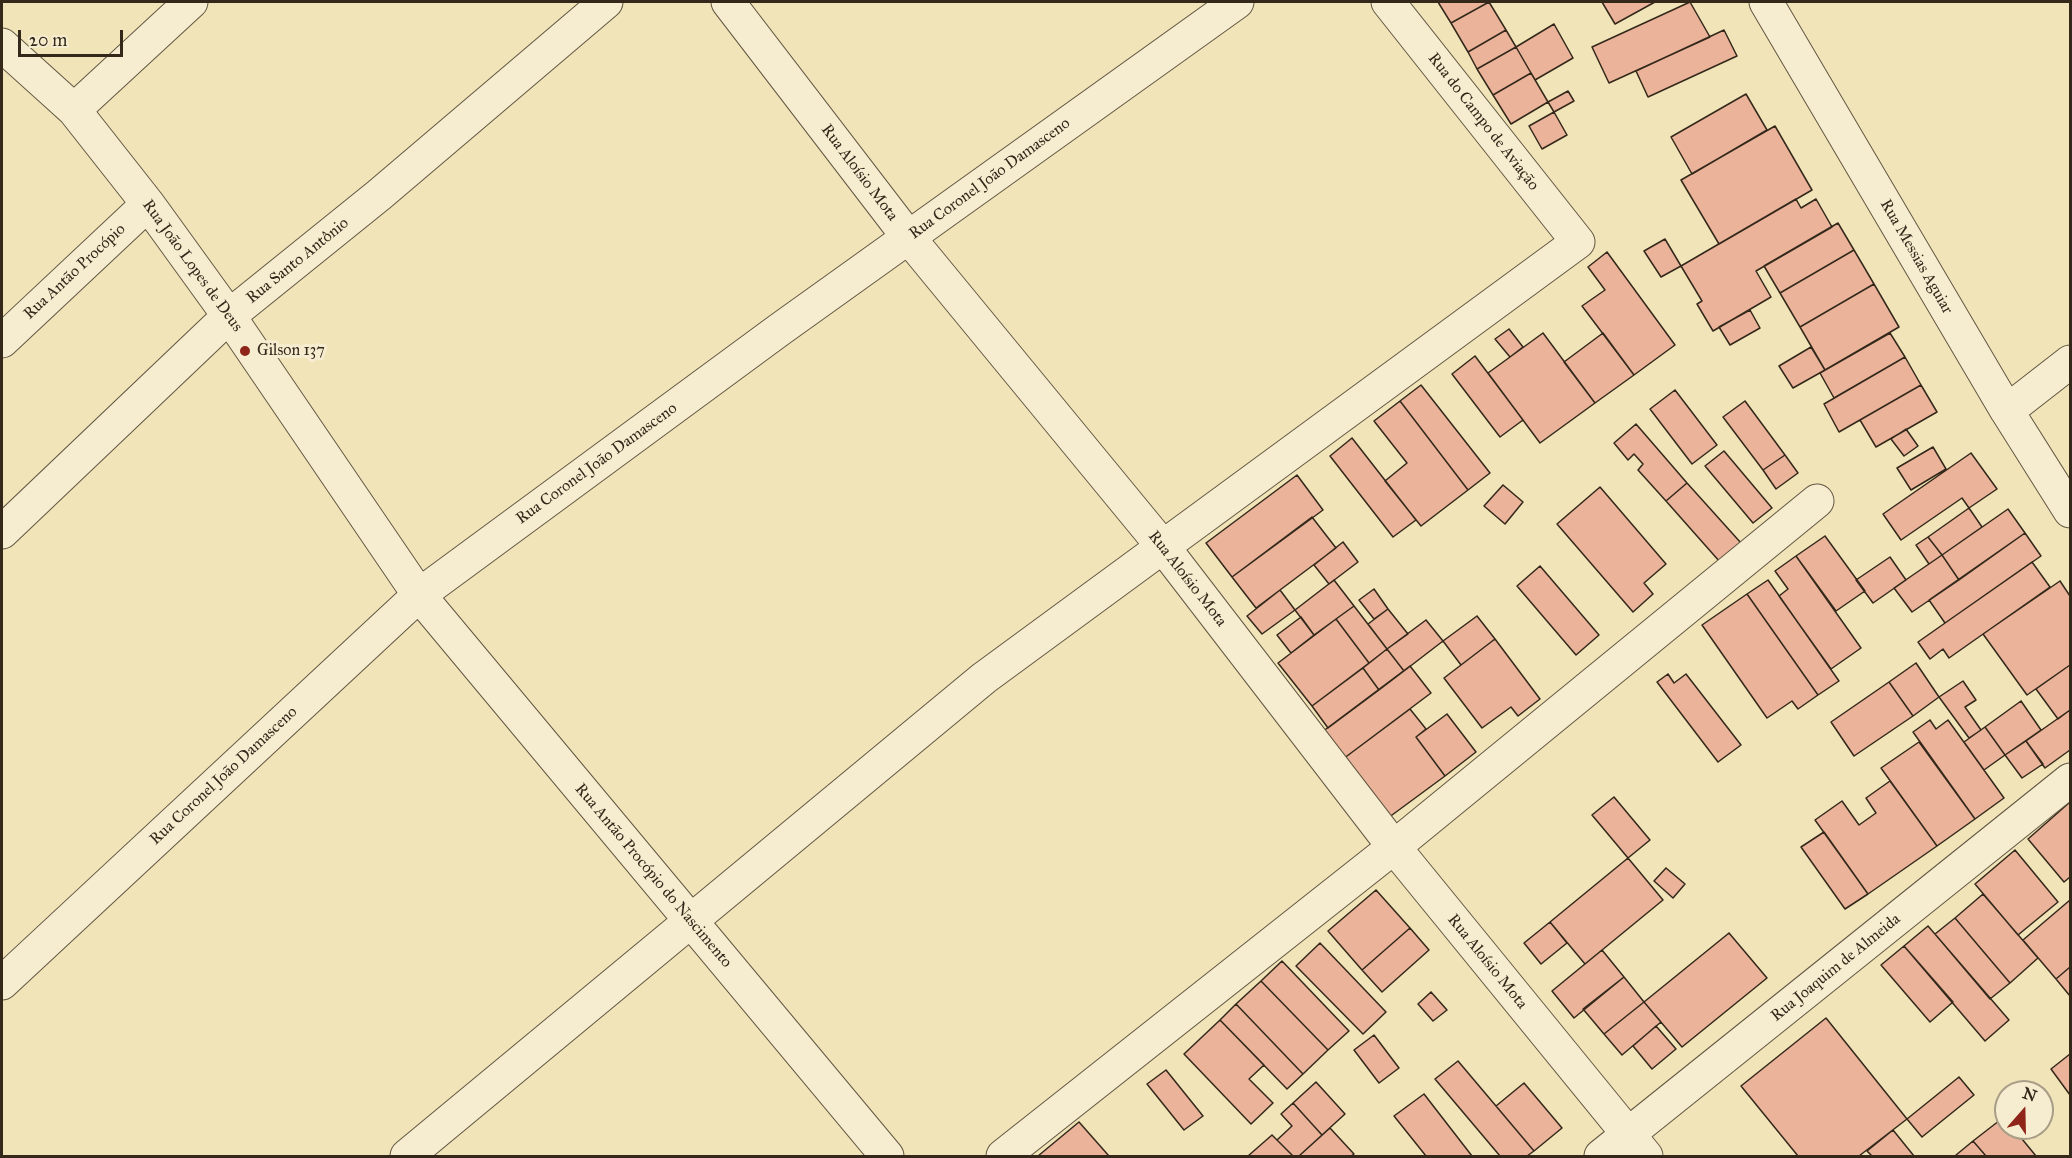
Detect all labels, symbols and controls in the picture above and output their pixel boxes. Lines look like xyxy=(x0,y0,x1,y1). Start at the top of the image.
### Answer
scale bar xyxy=(21,18,126,56)
text: 20 m xyxy=(29,29,67,51)
street label: Rua do Campo de Aviação xyxy=(1423,49,1543,195)
street label: Rua Coronel João Damasceno xyxy=(906,114,1074,244)
street label: Rua Aloísio Mota xyxy=(816,121,902,225)
street label: Rua João Lopes de Deus xyxy=(138,196,246,336)
street label: Rua Messias Aguiar xyxy=(1875,196,1957,318)
street label: Rua Santo Antônio xyxy=(243,214,353,308)
street label: Rua Antão Procópio xyxy=(20,220,130,324)
place label: Gilson 137 xyxy=(257,341,325,361)
marker: Gilson 137 xyxy=(238,344,252,358)
street label: Rua Coronel João Damasceno xyxy=(513,399,681,529)
street label: Rua Aloísio Mota xyxy=(1144,527,1230,631)
street label: Rua Coronel João Damasceno xyxy=(146,703,302,849)
street label: Rua Antão Procópio do Nascimento xyxy=(570,780,736,972)
street label: Rua Joaquim de Almeida xyxy=(1767,910,1905,1026)
street label: Rua Aloísio Mota xyxy=(1443,911,1531,1013)
north arrow xyxy=(1994,1080,2054,1140)
text: N xyxy=(2020,1083,2039,1106)

